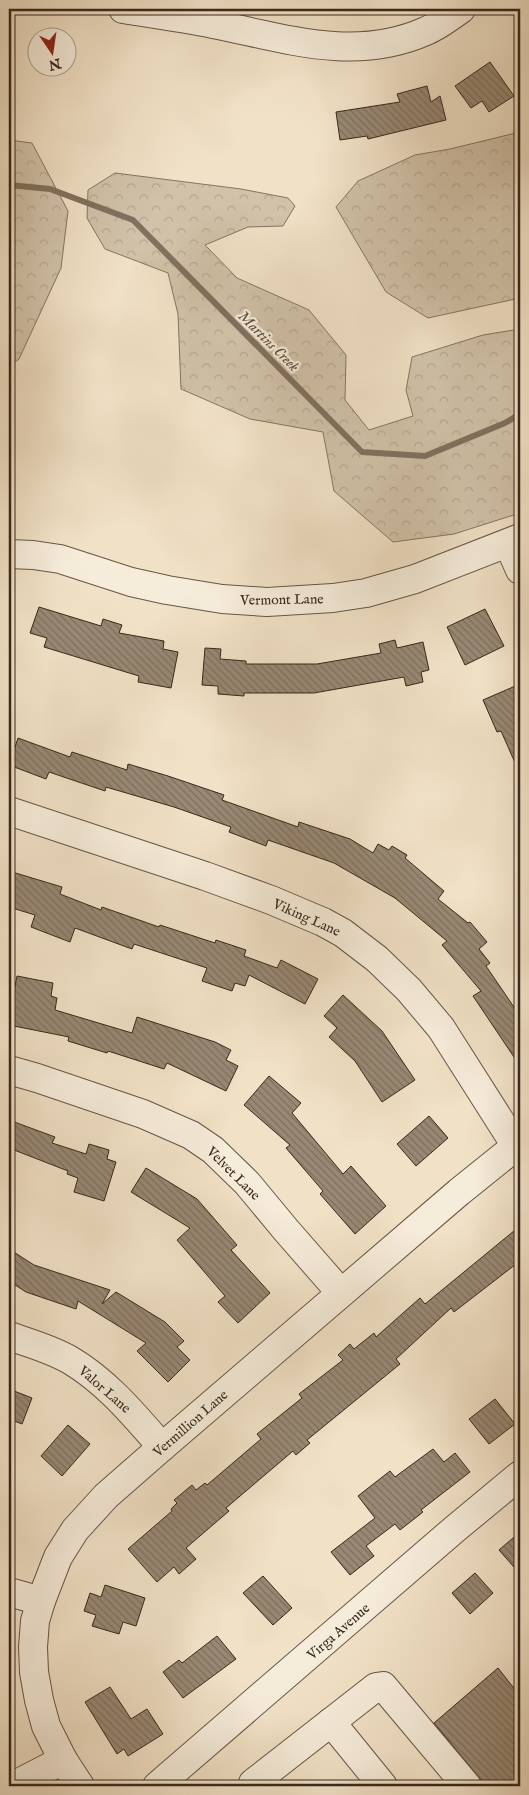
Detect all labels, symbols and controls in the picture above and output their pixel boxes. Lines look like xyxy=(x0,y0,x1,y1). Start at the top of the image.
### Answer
north arrow xyxy=(28,28,78,78)
text: N xyxy=(47,53,64,74)
water label: Martins Creek xyxy=(234,307,303,376)
street label: Vermont Lane xyxy=(239,590,324,610)
street label: Viking Lane xyxy=(269,895,344,941)
street label: Velvet Lane xyxy=(202,1142,264,1205)
street label: Valor Lane xyxy=(74,1361,135,1418)
street label: Vermillion Lane xyxy=(149,1386,232,1462)
street label: Virga Avenue xyxy=(303,1599,374,1665)

